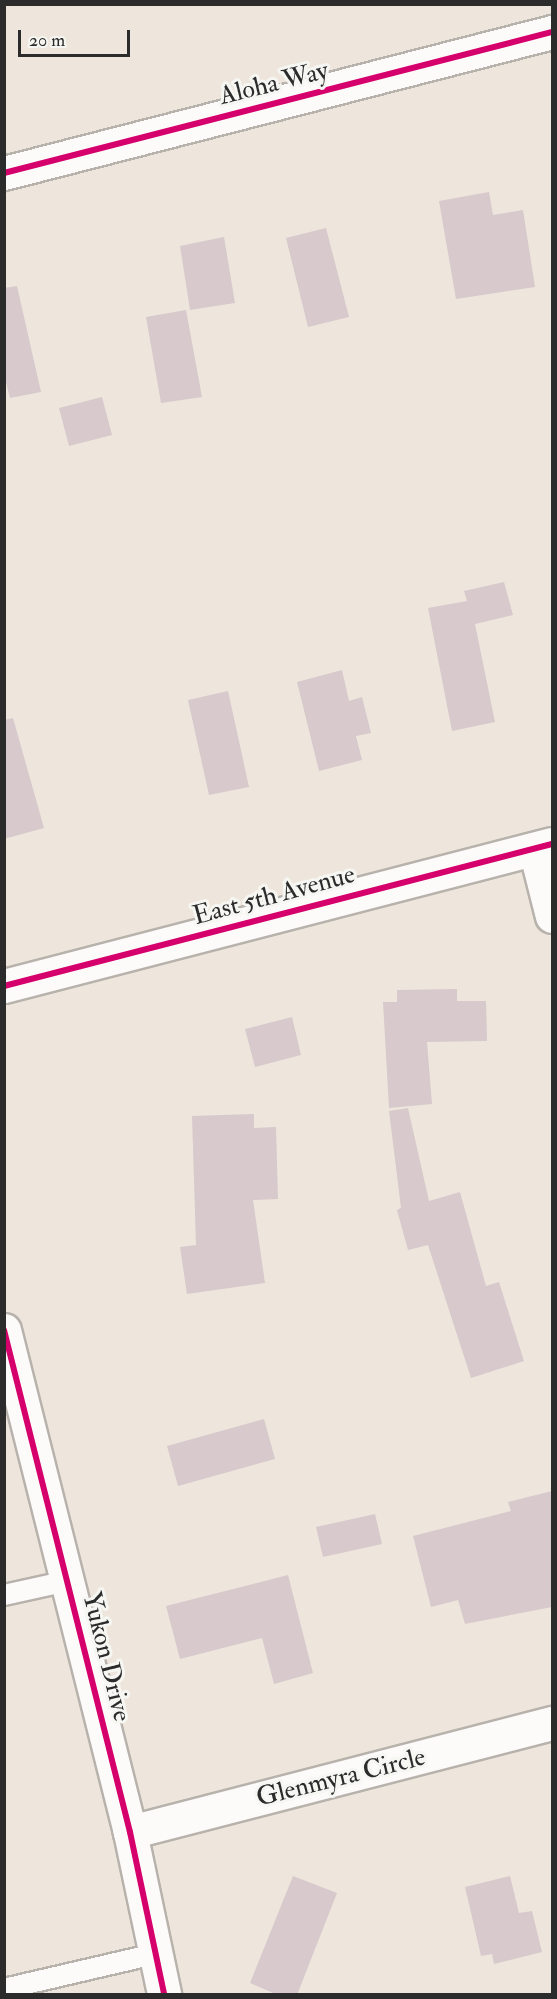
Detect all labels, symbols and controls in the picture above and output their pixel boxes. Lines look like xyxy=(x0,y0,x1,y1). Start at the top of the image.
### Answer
scale bar xyxy=(21,18,134,56)
text: 20 m xyxy=(29,29,65,52)
street label: Aloha Way xyxy=(216,55,332,113)
street label: East 5th Avenue xyxy=(190,859,358,933)
street label: Yukon Drive xyxy=(75,1589,137,1725)
street label: Glenmyra Circle xyxy=(253,1742,429,1814)

